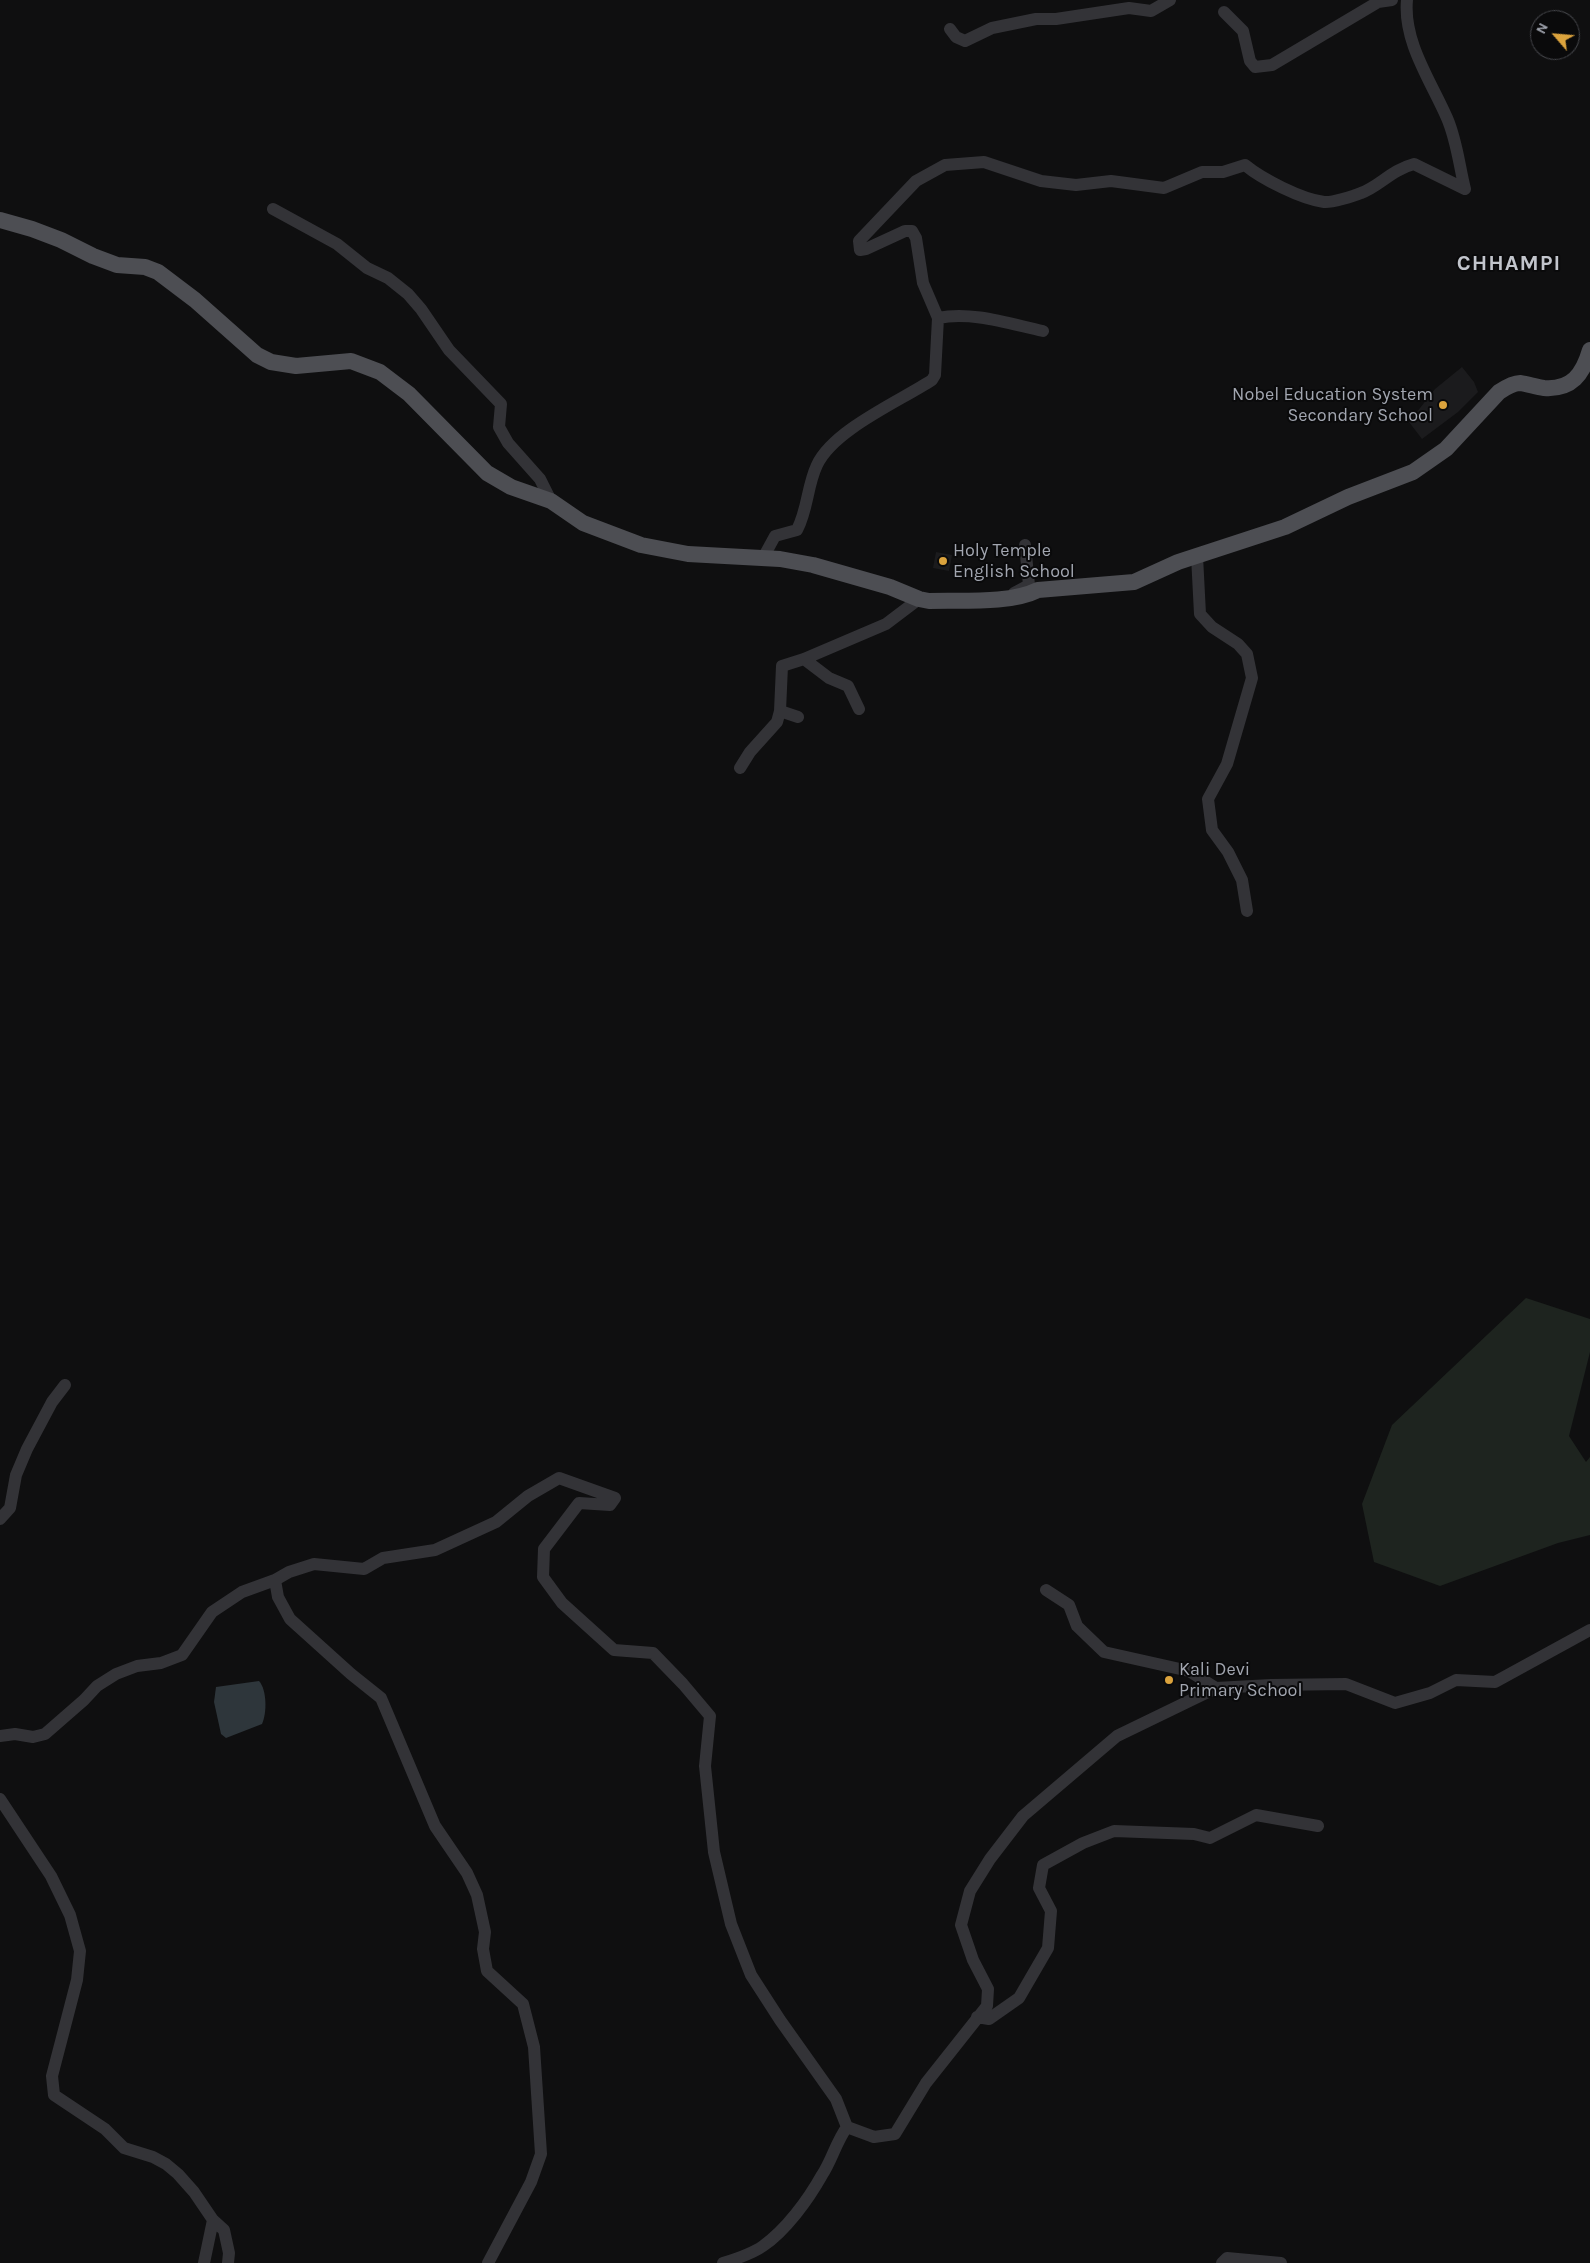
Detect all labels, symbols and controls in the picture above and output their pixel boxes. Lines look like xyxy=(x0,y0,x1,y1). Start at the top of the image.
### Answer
north arrow xyxy=(1530,10,1580,60)
text: N xyxy=(1532,20,1552,37)
district label: CHHAMPI xyxy=(1456,251,1562,277)
place label: Nobel Education System Secondary School xyxy=(1232,384,1433,426)
marker: Nobel Education System Secondary School xyxy=(1437,399,1449,411)
place label: Holy Temple English School xyxy=(953,540,1075,582)
marker: Holy Temple English School xyxy=(937,555,949,567)
place label: Kali Devi Primary School xyxy=(1179,1659,1302,1702)
marker: Kali Devi Primary School xyxy=(1163,1674,1175,1686)

